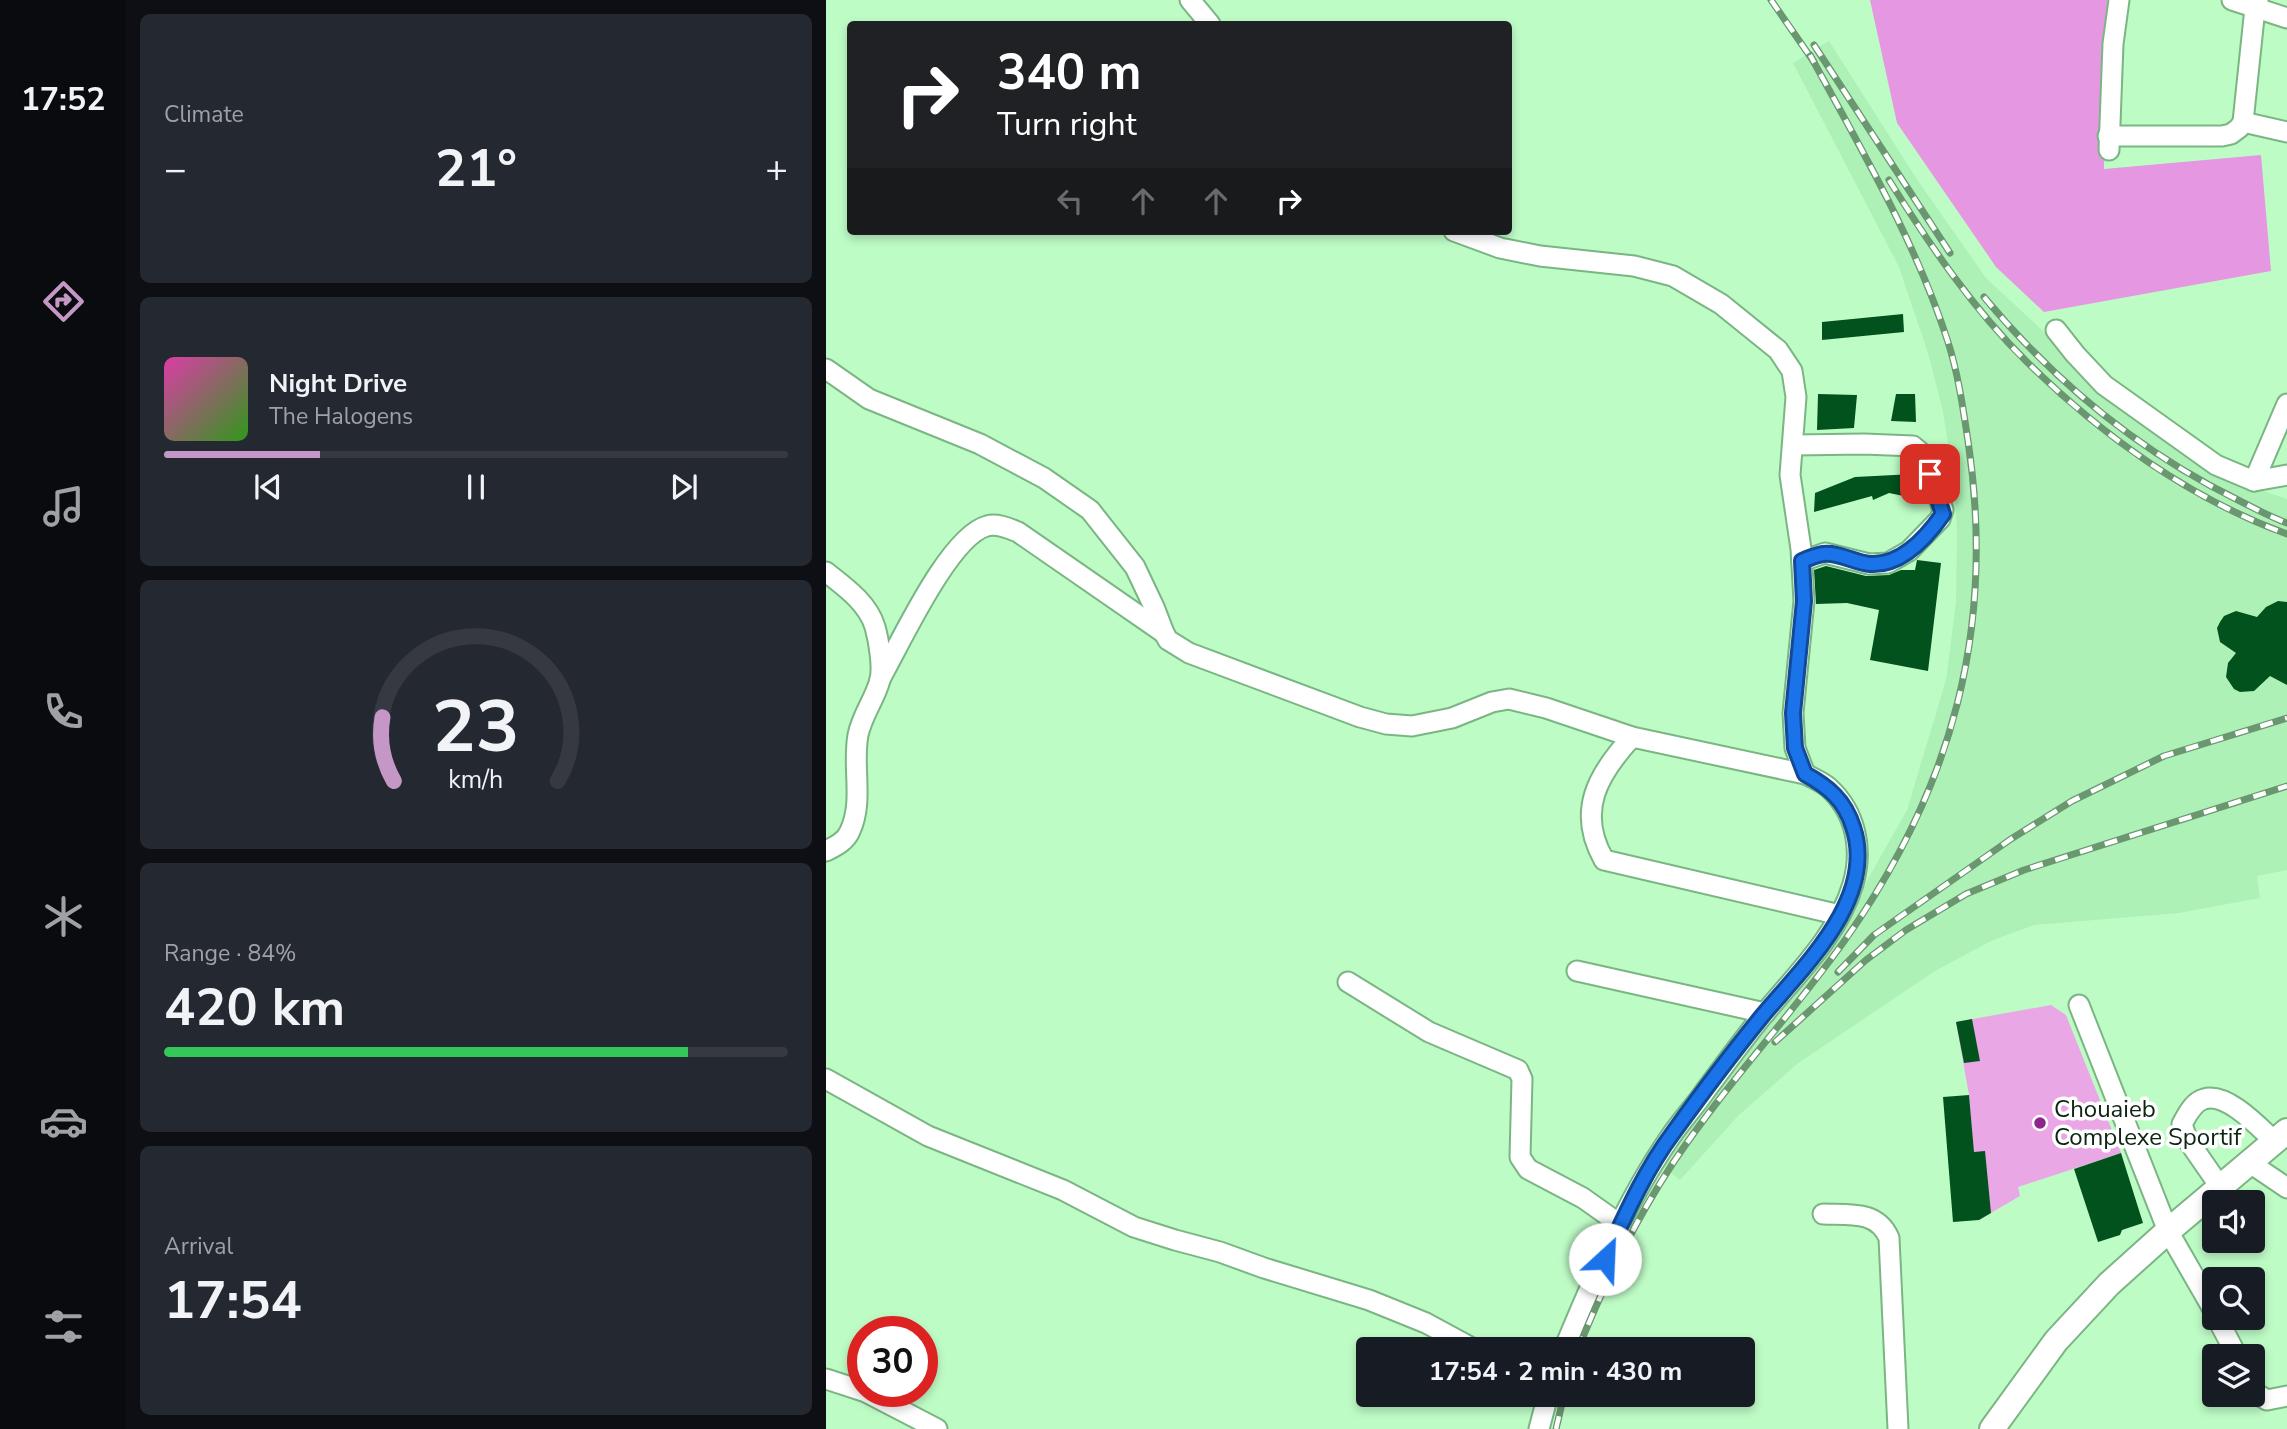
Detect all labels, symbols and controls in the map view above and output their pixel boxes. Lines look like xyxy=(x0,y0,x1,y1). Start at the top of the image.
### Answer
text: 340 m xyxy=(997,39,1141,106)
icon: right xyxy=(882,49,973,140)
text: 17:52 xyxy=(21,78,105,121)
text: Climate xyxy=(164,99,244,130)
text: Turn right xyxy=(997,103,1137,146)
text: 21° xyxy=(435,133,517,204)
text: − xyxy=(164,144,187,195)
text: + xyxy=(765,144,788,195)
icon: left xyxy=(1051,182,1089,220)
icon: ahead xyxy=(1124,182,1162,220)
icon: ahead xyxy=(1197,182,1235,220)
icon: right xyxy=(1270,182,1308,220)
icon: directions xyxy=(39,277,88,326)
text: Night Drive xyxy=(269,366,407,401)
text: The Halogens xyxy=(269,401,413,432)
pin xyxy=(1900,444,1960,504)
icon: arrive xyxy=(1911,455,1949,493)
icon: previous xyxy=(249,468,287,506)
icon: pause xyxy=(457,468,495,506)
icon: next xyxy=(665,468,703,506)
icon: music xyxy=(39,482,88,531)
text: 23 xyxy=(432,677,520,777)
icon: phone xyxy=(39,687,88,736)
text: km/h xyxy=(448,762,504,796)
icon: climate xyxy=(39,892,88,941)
text: Range · 84% xyxy=(164,938,296,969)
text: 420 km xyxy=(164,972,345,1043)
place label: Chouaieb Complexe Sportif xyxy=(2054,1093,2242,1153)
icon: car xyxy=(39,1097,88,1146)
marker: Chouaieb Complexe Sportif xyxy=(2032,1115,2048,1131)
map controls xyxy=(2202,1190,2265,1407)
button: sound xyxy=(2202,1190,2265,1253)
position arrow xyxy=(1568,1222,1642,1296)
text: Arrival xyxy=(164,1231,233,1262)
text: 17:54 xyxy=(164,1265,302,1336)
button: search xyxy=(2202,1267,2265,1330)
icon: filters xyxy=(39,1302,88,1351)
speed limit sign: 30 xyxy=(847,1316,938,1407)
button: layers xyxy=(2202,1344,2265,1407)
text: 17:54 · 2 min · 430 m xyxy=(1429,1354,1682,1389)

